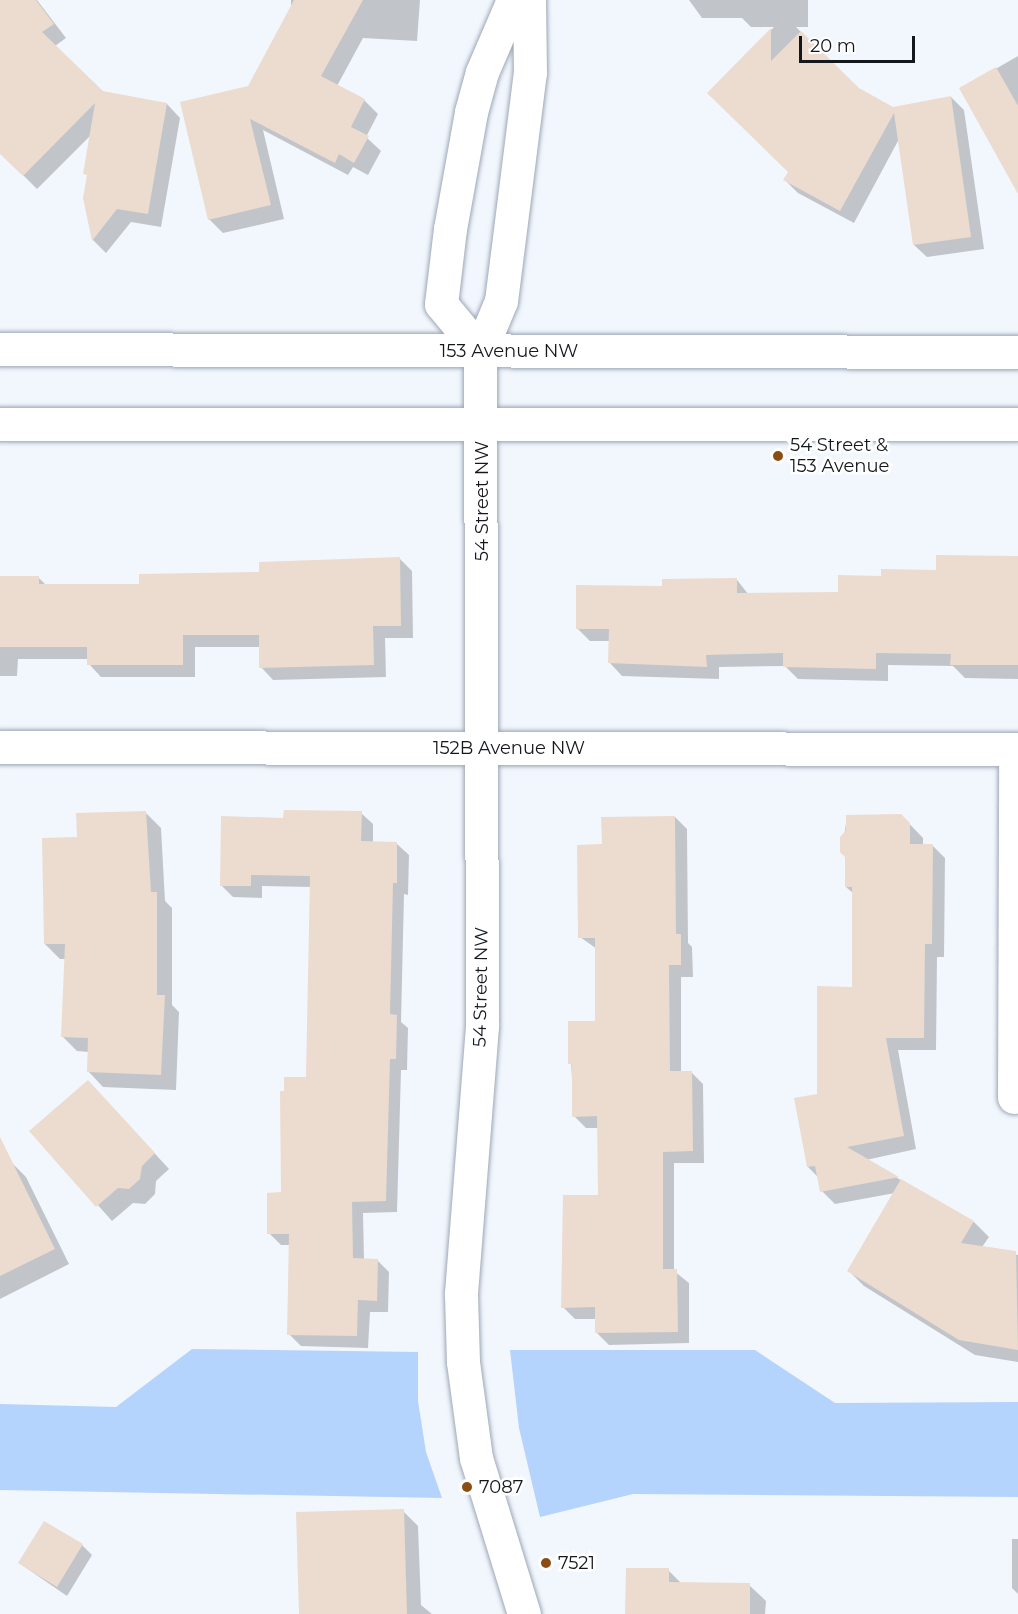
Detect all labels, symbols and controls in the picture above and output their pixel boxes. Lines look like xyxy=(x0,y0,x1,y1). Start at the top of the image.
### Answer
scale bar xyxy=(802,24,918,62)
text: 20 m xyxy=(810,35,856,57)
street label: 153 Avenue NW xyxy=(440,340,578,362)
place label: 54 Street & 153 Avenue xyxy=(790,435,889,478)
street label: 54 Street NW xyxy=(471,441,493,561)
marker: 54 Street & 153 Avenue xyxy=(771,449,785,463)
street label: 152B Avenue NW xyxy=(433,737,585,759)
street label: 54 Street NW xyxy=(469,927,493,1047)
place label: 7087 xyxy=(479,1476,523,1498)
marker: 7087 xyxy=(460,1480,474,1494)
place label: 7521 xyxy=(558,1552,595,1574)
marker: 7521 xyxy=(539,1556,553,1570)

